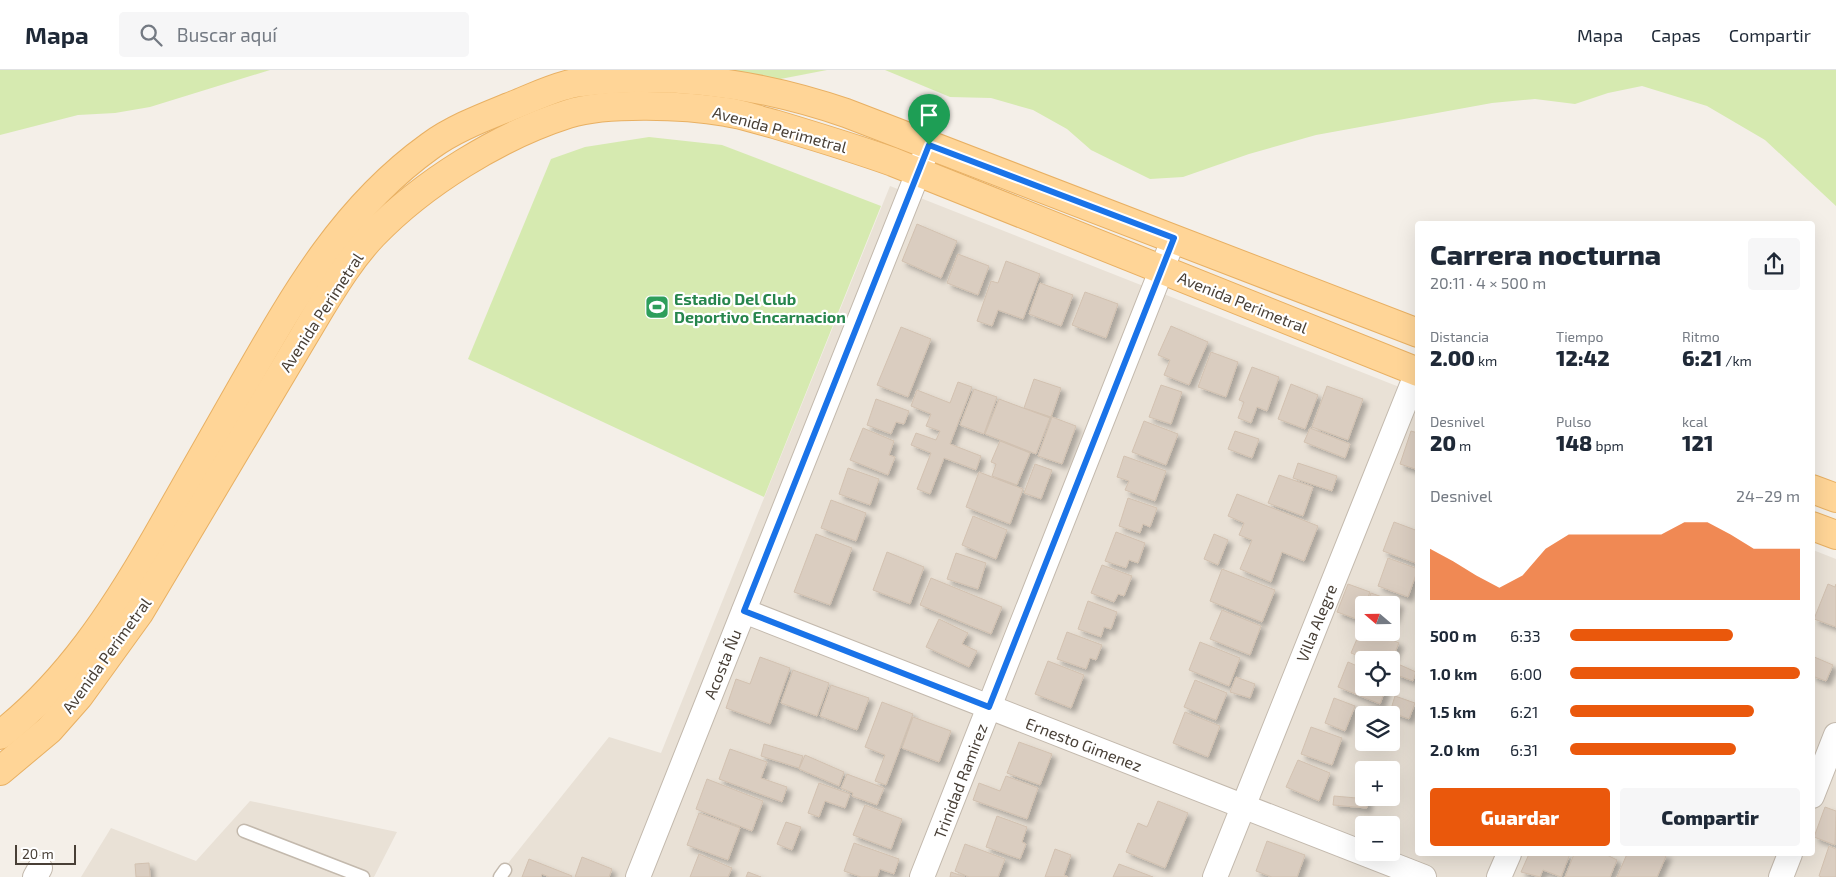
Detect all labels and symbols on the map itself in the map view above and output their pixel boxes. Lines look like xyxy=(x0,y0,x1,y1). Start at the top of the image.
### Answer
pin xyxy=(908,94,950,145)
street label: Avenida Perimetral xyxy=(711,102,850,156)
street label: Avenida Perimetral xyxy=(275,249,367,375)
street label: Avenida Perimetral xyxy=(1175,267,1311,337)
place label: Estadio Del Club Deportivo Encarnacion xyxy=(674,289,846,326)
sports icon: Estadio Del Club Deportivo Encarnacion xyxy=(644,294,670,320)
street label: Villa Alegre xyxy=(1292,581,1340,665)
street label: Avenida Perimetral xyxy=(58,593,154,717)
north arrow xyxy=(1355,596,1400,641)
street label: Acosta Ñu xyxy=(699,626,745,702)
street label: Ernesto Gimenez xyxy=(1023,713,1145,775)
street label: Trinidad Ramirez xyxy=(929,721,991,841)
scale bar xyxy=(15,842,76,865)

